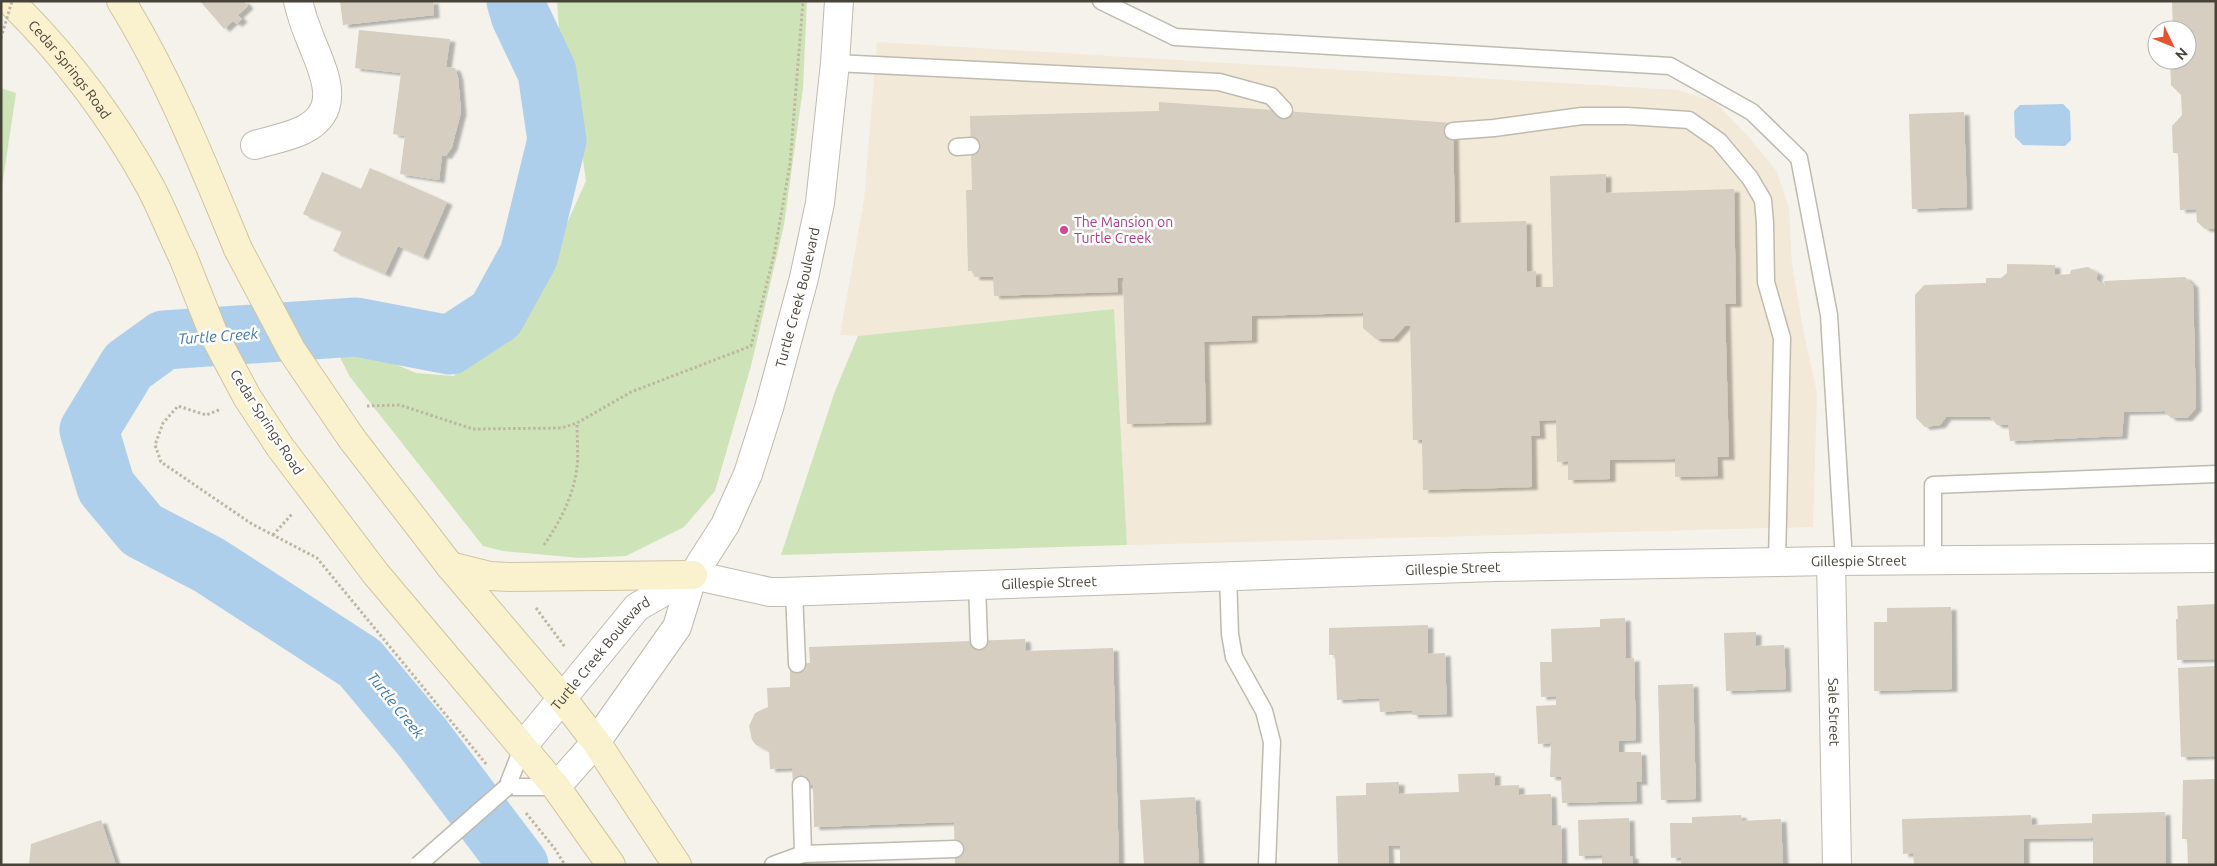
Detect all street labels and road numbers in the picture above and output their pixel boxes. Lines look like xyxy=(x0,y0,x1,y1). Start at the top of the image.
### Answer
street label: Cedar Springs Road xyxy=(25,17,114,122)
street label: Turtle Creek Boulevard xyxy=(772,226,823,370)
street label: Cedar Springs Road xyxy=(227,366,307,478)
street label: Gillespie Street xyxy=(1811,552,1907,569)
street label: Gillespie Street xyxy=(1405,559,1501,578)
street label: Gillespie Street xyxy=(1001,573,1097,592)
street label: Turtle Creek Boulevard xyxy=(548,593,653,713)
street label: Sale Street xyxy=(1825,678,1843,747)

